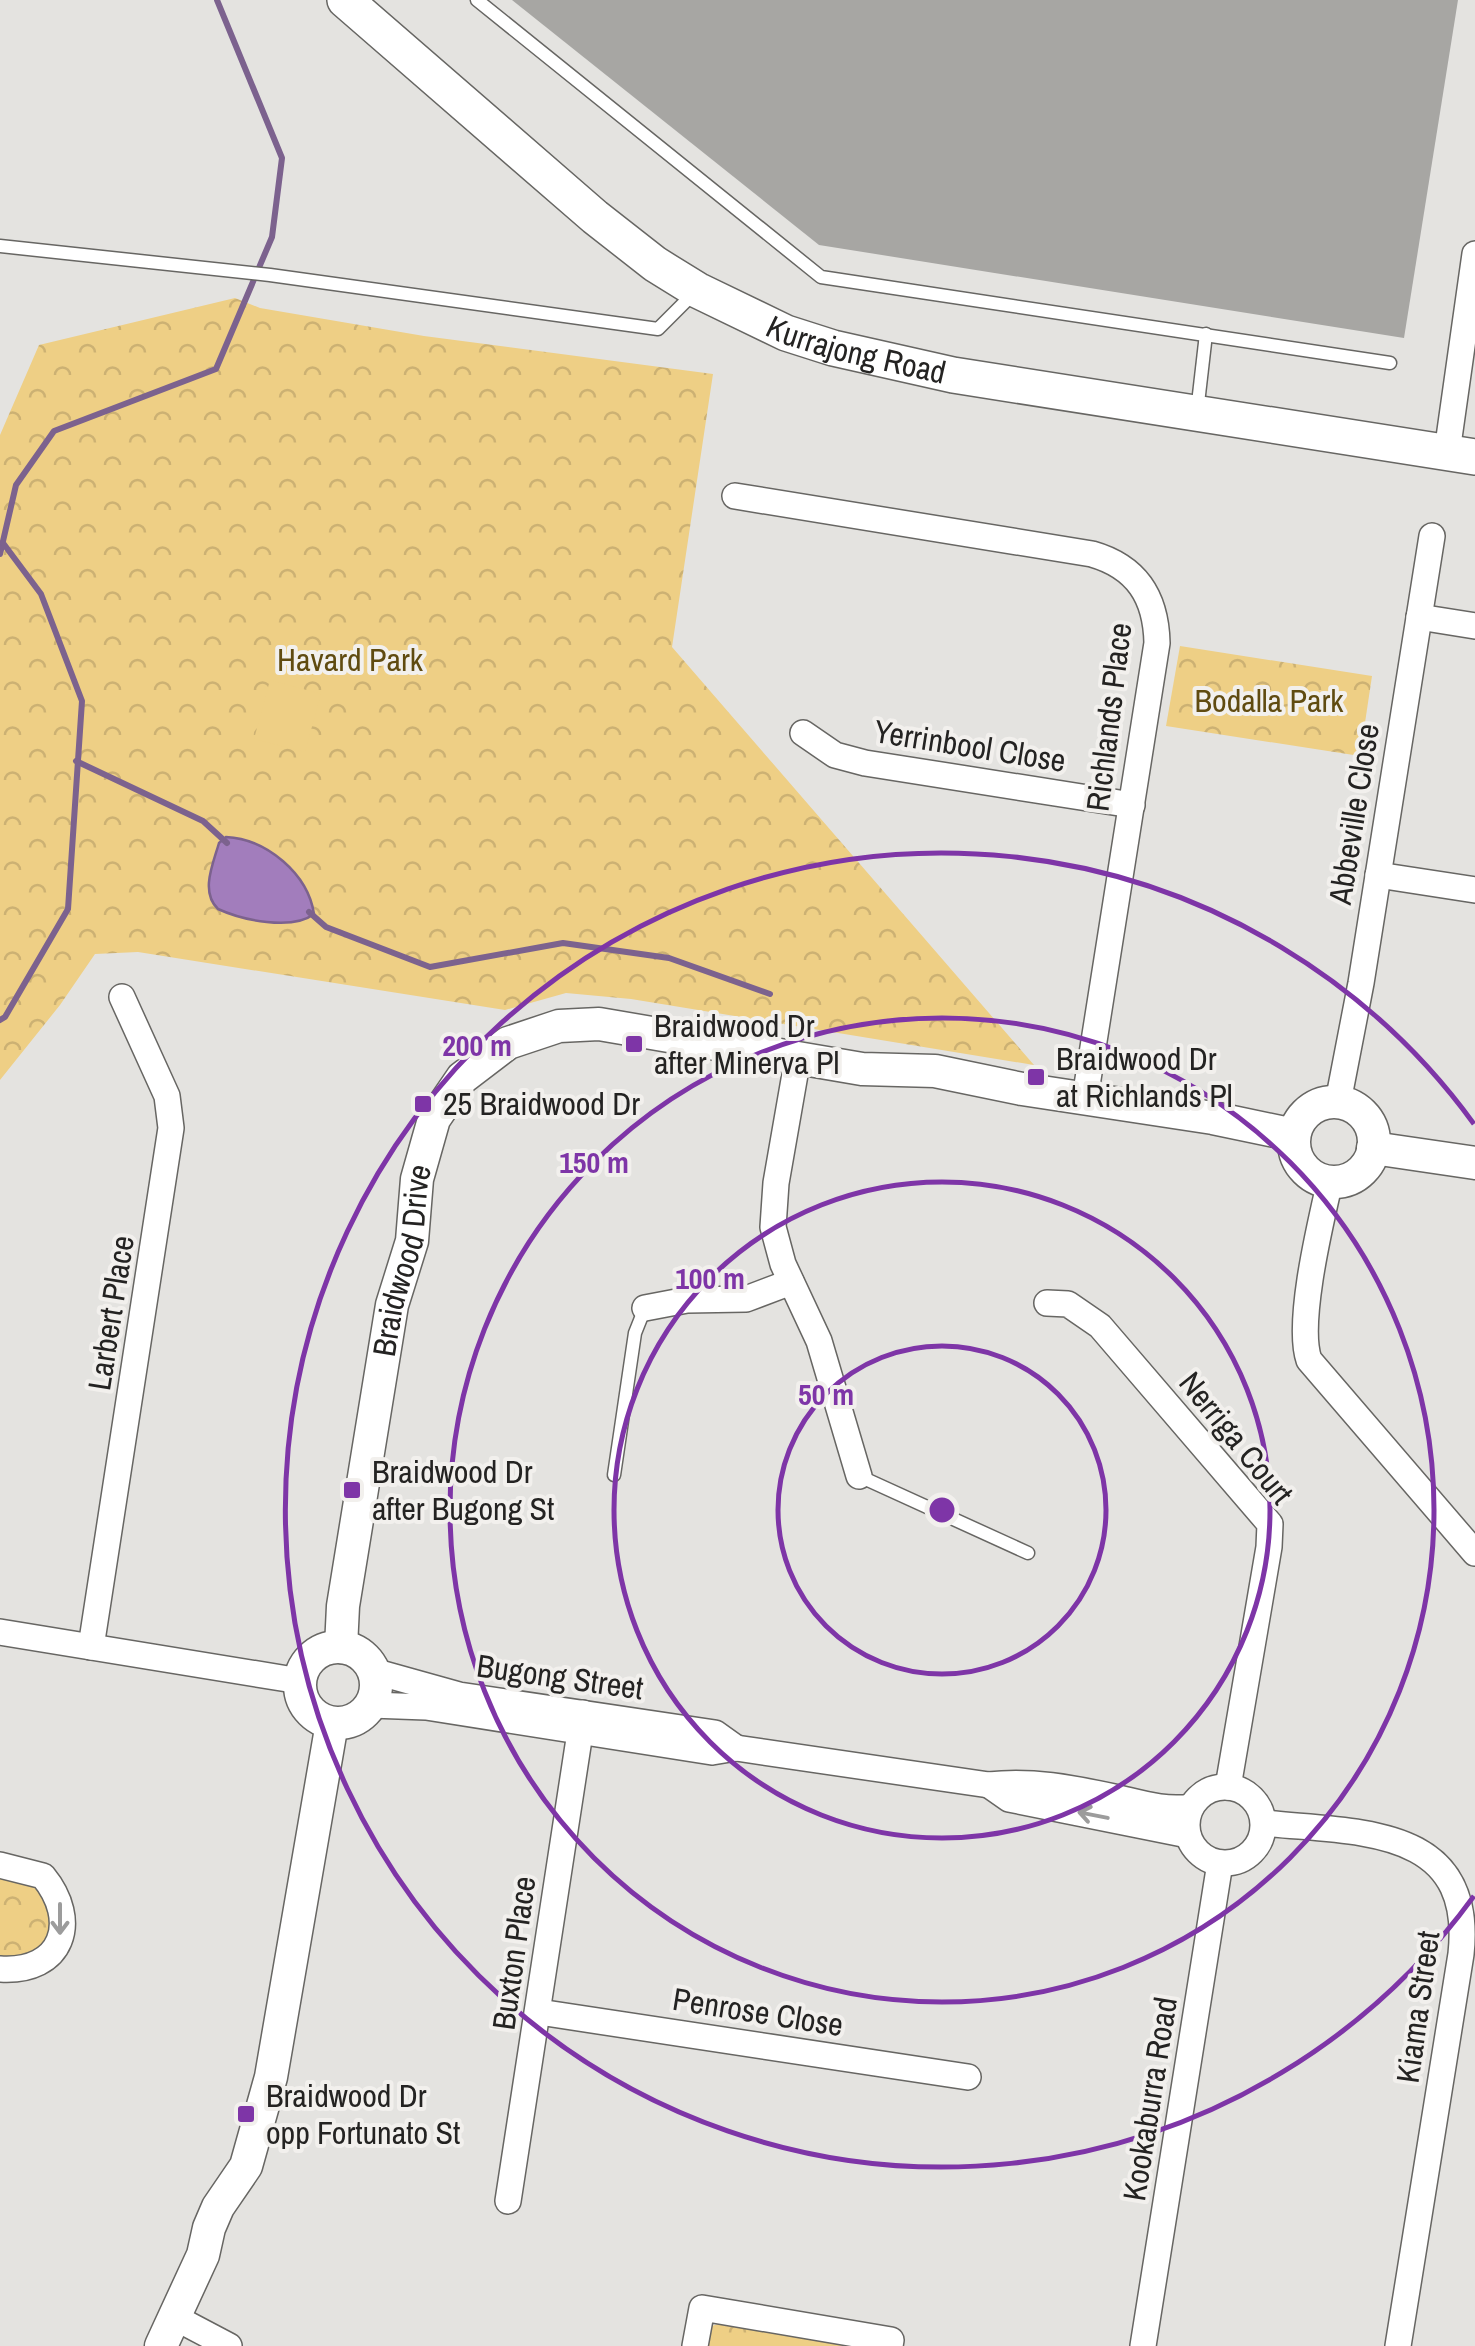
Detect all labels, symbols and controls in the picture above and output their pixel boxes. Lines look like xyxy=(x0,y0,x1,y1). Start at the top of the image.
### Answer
street label: Kurrajong Road xyxy=(759,305,950,394)
street label: Richlands Place xyxy=(1076,620,1141,814)
park label: Havard Park xyxy=(277,638,424,681)
park label: Bodalla Park xyxy=(1195,679,1344,722)
street label: Yerrinbool Close xyxy=(871,709,1069,782)
street label: Abbeville Close xyxy=(1318,721,1389,908)
place label: Braidwood Dr after Minerva Pl xyxy=(654,1004,839,1084)
text: 200 m xyxy=(442,1025,512,1065)
marker: Braidwood Dr after Minerva Pl xyxy=(623,1033,645,1055)
place label: Braidwood Dr at Richlands Pl xyxy=(1056,1037,1232,1117)
marker: Braidwood Dr at Richlands Pl xyxy=(1025,1066,1047,1088)
place label: 25 Braidwood Dr xyxy=(443,1082,640,1125)
marker: 25 Braidwood Dr xyxy=(412,1093,434,1115)
text: 150 m xyxy=(559,1142,629,1182)
street label: Braidwood Drive xyxy=(362,1159,441,1359)
street label: Larbert Place xyxy=(77,1232,144,1393)
text: 100 m xyxy=(675,1258,745,1298)
street label: Nerriga Court xyxy=(1170,1362,1303,1513)
text: 50 m xyxy=(798,1374,854,1414)
place label: Braidwood Dr after Bugong St xyxy=(372,1450,554,1530)
marker: Braidwood Dr after Bugong St xyxy=(341,1479,363,1501)
centre of rings xyxy=(924,1492,960,1528)
street label: Bugong Street xyxy=(474,1644,646,1709)
one-way arrow xyxy=(1078,1804,1110,1823)
street label: Buxton Place xyxy=(481,1873,546,2032)
one-way arrow xyxy=(50,1902,70,1935)
street label: Kiama Street xyxy=(1386,1928,1449,2086)
street label: Penrose Close xyxy=(670,1977,846,2046)
street label: Kookaburra Road xyxy=(1112,1994,1187,2204)
place label: Braidwood Dr opp Fortunato St xyxy=(266,2074,460,2154)
marker: Braidwood Dr opp Fortunato St xyxy=(235,2103,257,2125)

